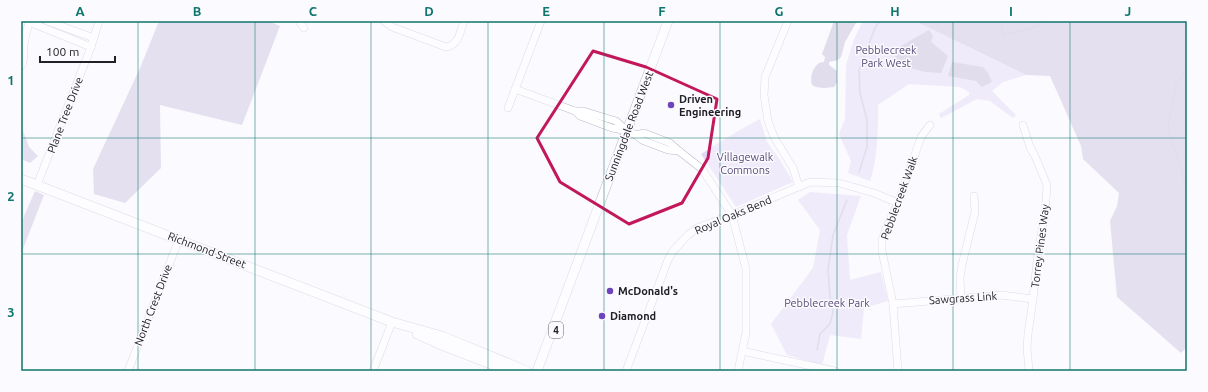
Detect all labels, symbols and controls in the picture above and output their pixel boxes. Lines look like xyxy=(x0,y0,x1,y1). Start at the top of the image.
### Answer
text: A xyxy=(75,4,85,18)
text: B xyxy=(193,4,202,18)
text: C xyxy=(309,4,318,18)
text: D xyxy=(424,4,434,18)
text: E xyxy=(542,4,550,18)
text: F xyxy=(658,4,666,18)
text: G xyxy=(775,4,784,18)
text: H xyxy=(890,4,900,18)
text: I xyxy=(1009,4,1013,18)
text: J xyxy=(1125,4,1131,18)
scale bar xyxy=(40,38,115,64)
park label: Pebblecreek Park West xyxy=(855,44,917,69)
text: 100 m xyxy=(46,45,79,58)
street label: Sunningdale Road West xyxy=(603,69,656,183)
text: 1 xyxy=(7,73,15,87)
street label: Plane Tree Drive xyxy=(45,75,85,155)
place label: Driven Engineering xyxy=(679,93,741,118)
marker: Driven Engineering xyxy=(666,100,676,110)
park label: Villagewalk Commons xyxy=(717,151,774,176)
street label: Pebblecreek Walk xyxy=(878,154,920,241)
text: 2 xyxy=(7,189,15,203)
street label: Royal Oaks Bend xyxy=(693,193,773,237)
street label: Torrey Pines Way xyxy=(1029,203,1051,288)
street label: Richmond Street xyxy=(166,230,248,271)
street label: North Crest Drive xyxy=(132,263,174,347)
place label: McDonald's xyxy=(618,285,678,297)
marker: McDonald's xyxy=(605,286,615,296)
street label: Sawgrass Link xyxy=(929,290,998,306)
park label: Pebblecreek Park xyxy=(784,297,870,309)
text: 3 xyxy=(7,305,15,319)
place label: Diamond xyxy=(610,310,656,322)
marker: Diamond xyxy=(597,311,607,321)
road number: 4 xyxy=(549,322,563,338)

